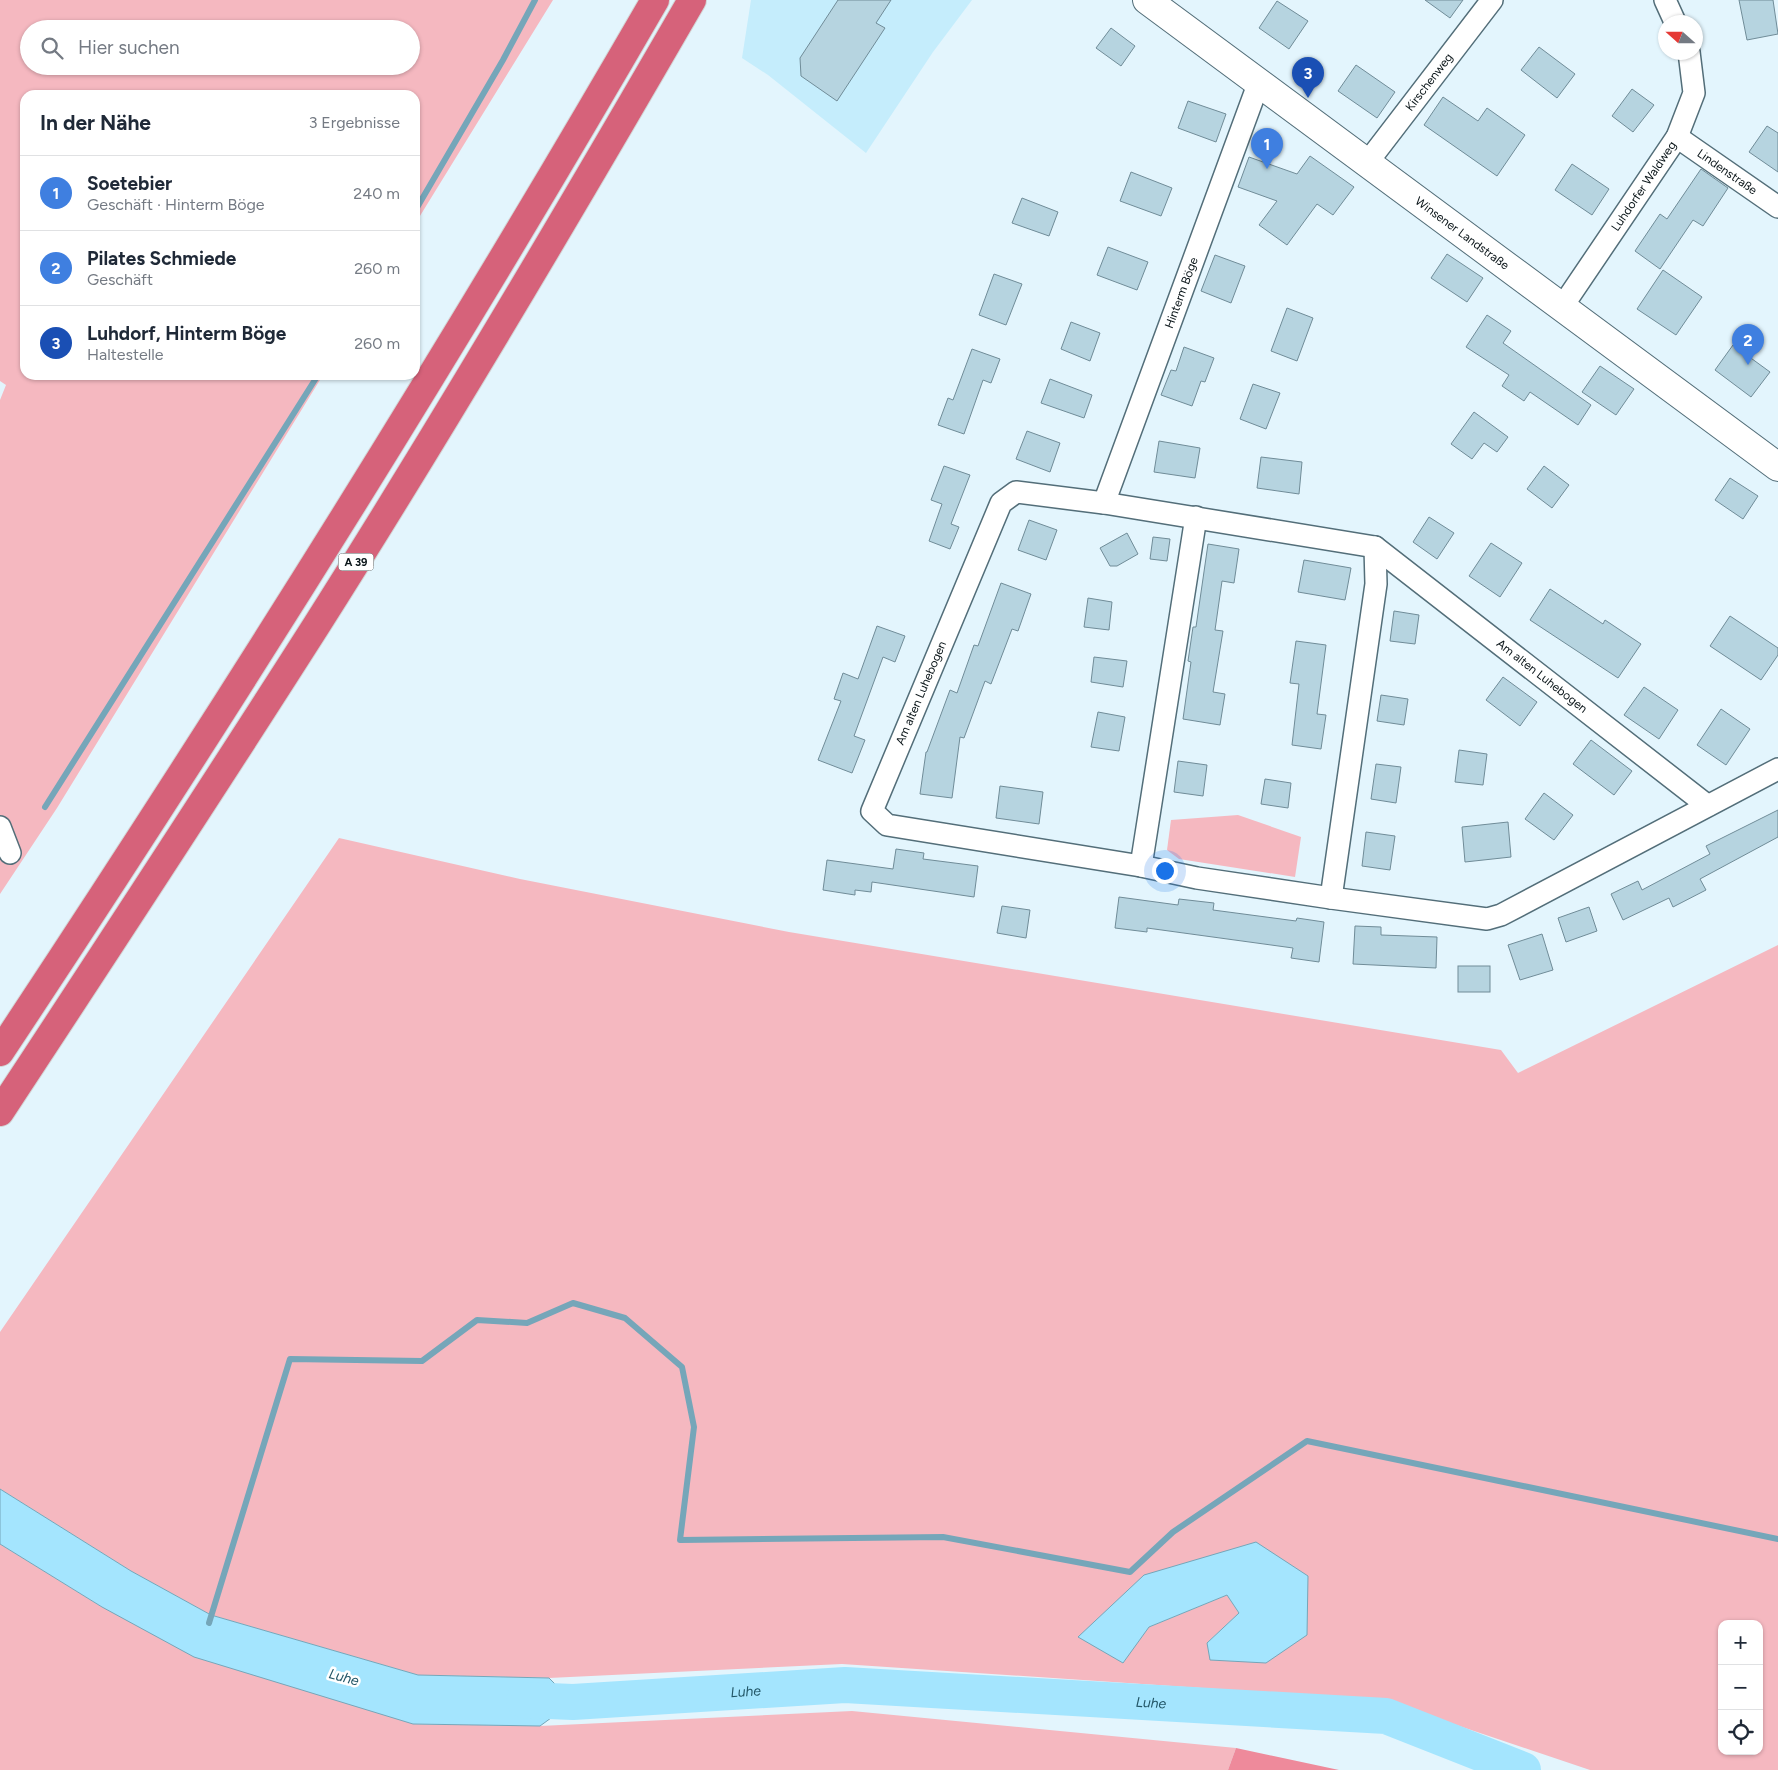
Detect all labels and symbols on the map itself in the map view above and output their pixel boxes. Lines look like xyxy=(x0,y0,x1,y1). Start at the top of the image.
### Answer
north arrow xyxy=(1658,15,1703,60)
street label: Kirschenweg xyxy=(1403,50,1456,114)
pin: 3 xyxy=(1292,57,1324,98)
pin: 1 xyxy=(1251,128,1283,169)
street label: Luhdorfer Waldweg xyxy=(1608,138,1679,234)
street label: Lindenstraße xyxy=(1694,146,1760,198)
street label: Winsener Landstraße xyxy=(1412,194,1512,273)
street label: Hinterm Böge xyxy=(1162,255,1201,330)
pin: 2 xyxy=(1732,324,1764,365)
road number: A 39 xyxy=(338,554,374,570)
street label: Am alten Luhebogen xyxy=(1494,636,1590,716)
street label: Am alten Luhebogen xyxy=(893,639,949,747)
your location xyxy=(1152,858,1178,884)
water label: Luhe xyxy=(327,1665,361,1690)
water label: Luhe xyxy=(730,1682,762,1701)
water label: Luhe xyxy=(1135,1694,1167,1712)

